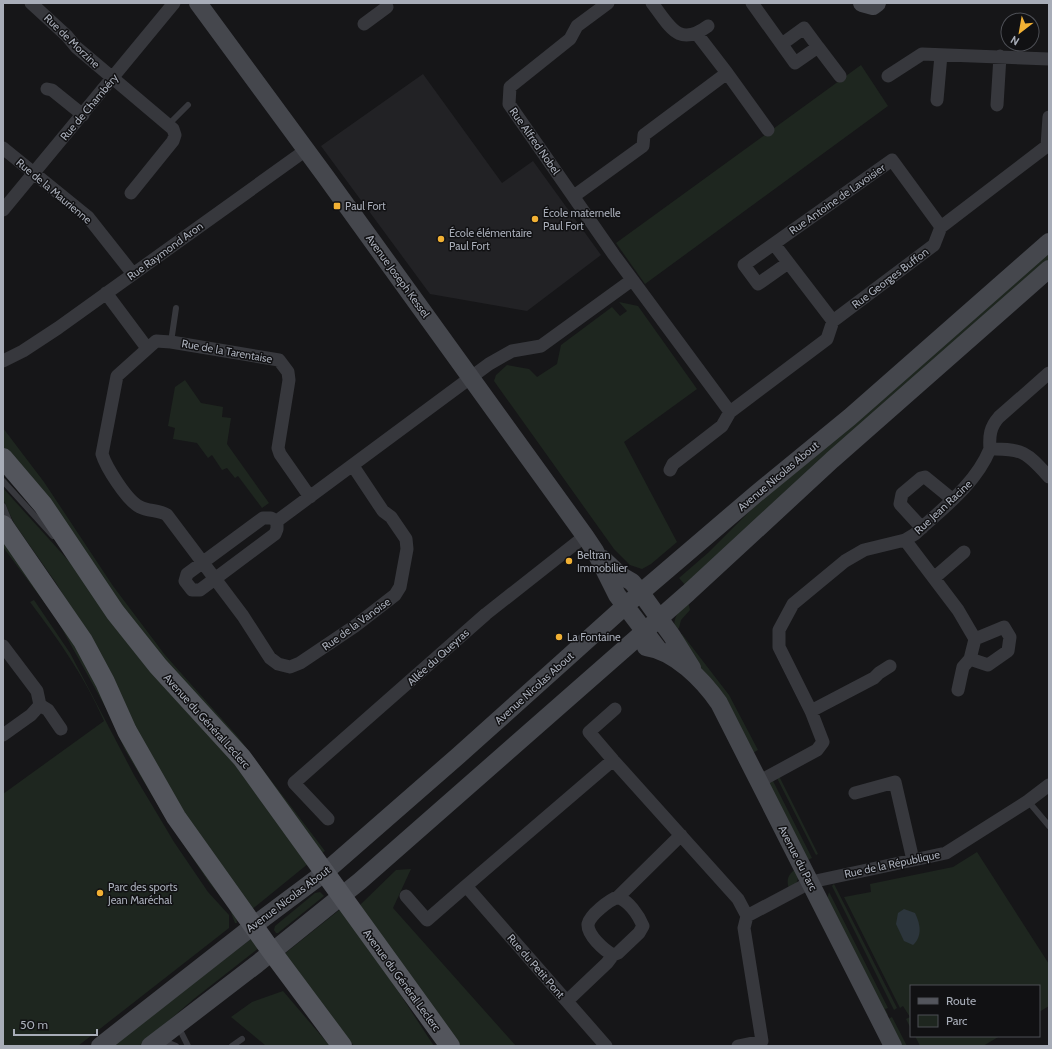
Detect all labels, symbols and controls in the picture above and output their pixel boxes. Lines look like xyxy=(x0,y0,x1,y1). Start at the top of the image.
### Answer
street label: Rue de Morzine xyxy=(41,11,103,71)
north arrow xyxy=(1000,12,1040,52)
text: N xyxy=(1008,33,1022,49)
street label: Rue de Chambéry xyxy=(57,70,121,143)
street label: Rue Alfred Nobel xyxy=(507,105,564,178)
street label: Rue de la Maurienne xyxy=(13,155,95,227)
street label: Rue Antoine de Lavoisier xyxy=(786,160,888,237)
place label: Paul Fort xyxy=(345,199,386,213)
marker: Paul Fort xyxy=(332,201,342,211)
place label: École maternelle Paul Fort xyxy=(543,206,621,233)
marker: École maternelle Paul Fort xyxy=(530,214,540,224)
street label: Rue Raymond Aron xyxy=(124,219,206,283)
place label: École élémentaire Paul Fort xyxy=(449,226,532,253)
street label: Avenue Joseph Kessel xyxy=(363,232,433,321)
marker: École élémentaire Paul Fort xyxy=(436,234,446,244)
street label: Rue Georges Buffon xyxy=(849,245,931,311)
street label: Rue de la Tarentaise xyxy=(181,336,274,366)
street label: Avenue Nicolas About xyxy=(735,438,822,514)
street label: Rue Jean Racine xyxy=(911,477,975,537)
place label: Beltran Immobilier xyxy=(577,548,628,575)
marker: Beltran Immobilier xyxy=(564,556,574,566)
street label: Rue de la Vanoise xyxy=(319,594,393,654)
street label: Allée du Queyras xyxy=(404,625,472,688)
place label: La Fontaine xyxy=(567,630,621,644)
marker: La Fontaine xyxy=(554,632,564,642)
street label: Avenue Nicolas About xyxy=(492,649,577,727)
street label: Avenue du Général Leclerc xyxy=(161,671,253,771)
street label: Avenue du Parc xyxy=(776,823,820,893)
street label: Rue de la République xyxy=(843,847,941,881)
street label: Avenue Nicolas About xyxy=(243,863,333,935)
place label: Parc des sports Jean Maréchal xyxy=(107,880,178,907)
marker: Parc des sports Jean Maréchal xyxy=(95,888,105,898)
street label: Avenue du Général Leclerc xyxy=(360,926,444,1034)
street label: Rue du Petit Pont xyxy=(504,931,568,1001)
legend xyxy=(910,985,1040,1037)
text: Route xyxy=(946,993,976,1008)
scale bar xyxy=(14,1011,97,1037)
text: Parc xyxy=(946,1013,968,1028)
text: 50 m xyxy=(20,1017,48,1032)

